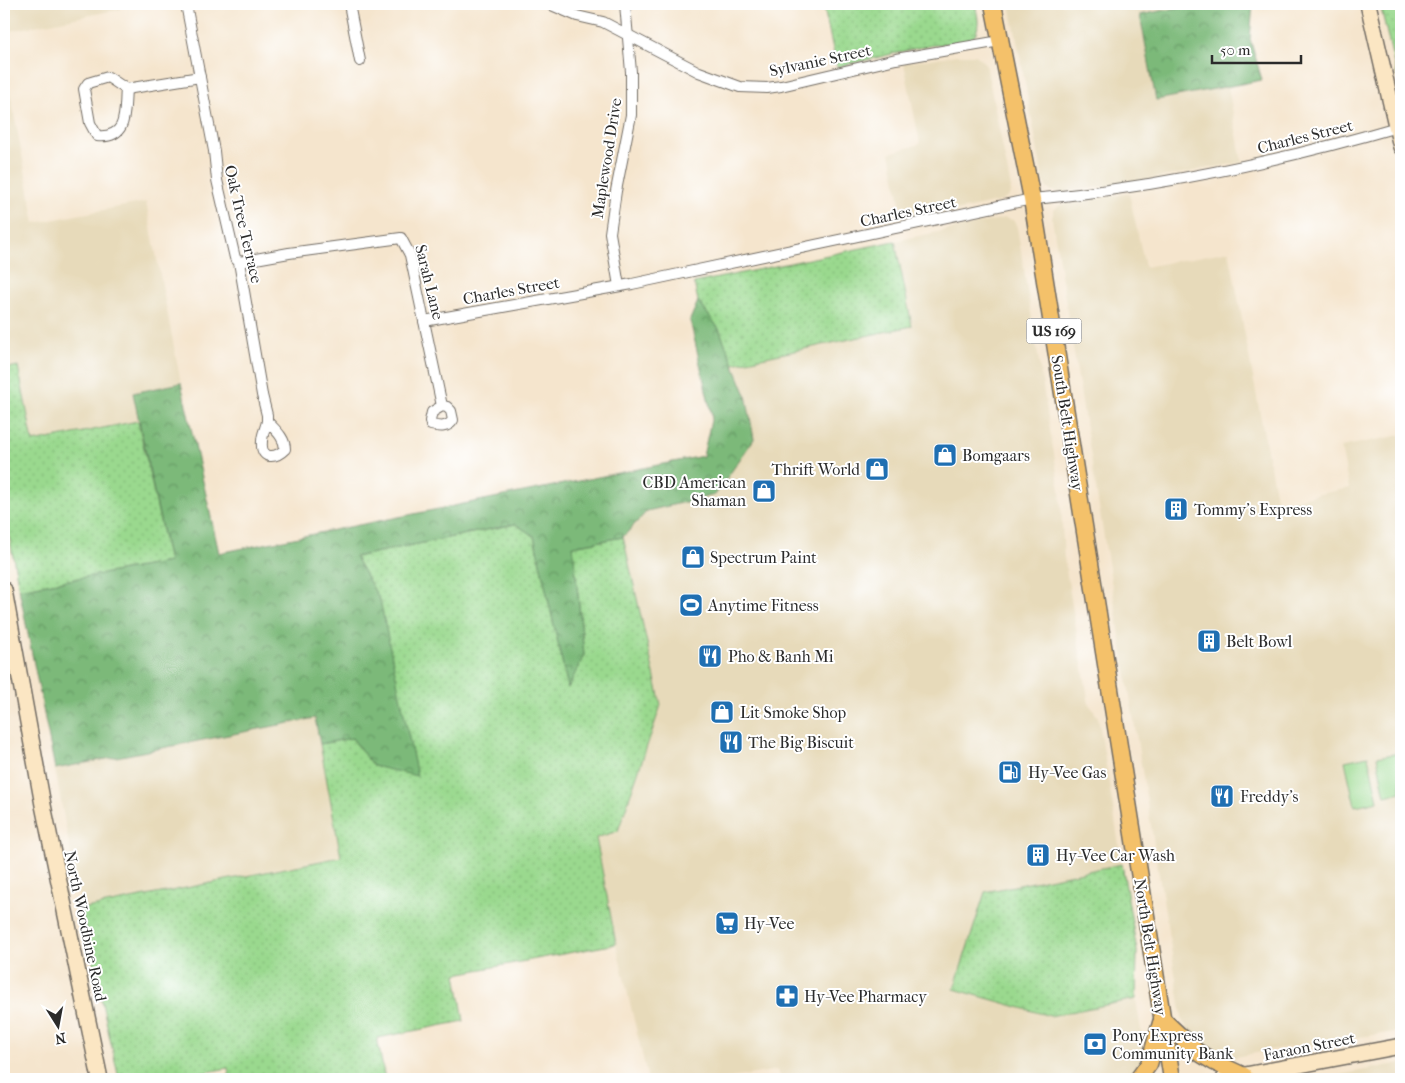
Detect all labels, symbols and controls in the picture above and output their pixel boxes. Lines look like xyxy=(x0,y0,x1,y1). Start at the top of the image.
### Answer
scale bar xyxy=(1212,32,1301,64)
street label: Sylvanie Street xyxy=(768,40,873,81)
text: 50 m xyxy=(1220,41,1251,59)
street label: Maplewood Drive xyxy=(588,96,625,220)
street label: Charles Street xyxy=(1255,115,1355,158)
street label: Oak Tree Terrace xyxy=(221,163,266,285)
street label: Charles Street xyxy=(858,192,958,231)
street label: Sarah Lane xyxy=(411,243,448,322)
street label: Charles Street xyxy=(461,273,561,308)
road number: US 169 xyxy=(1026,318,1082,344)
street label: South Belt Highway xyxy=(1047,354,1088,493)
shop icon: Bomgaars xyxy=(932,442,958,468)
place label: Bomgaars xyxy=(962,446,1030,465)
shop icon: Thrift World xyxy=(864,456,890,482)
place label: Thrift World xyxy=(772,460,860,479)
place label: CBD American Shaman xyxy=(643,473,747,510)
shop icon: CBD American Shaman xyxy=(751,478,777,504)
building icon: Tommy's Express xyxy=(1163,496,1189,522)
place label: Tommy's Express xyxy=(1194,500,1312,519)
shop icon: Spectrum Paint xyxy=(680,544,706,570)
place label: Spectrum Paint xyxy=(710,548,817,567)
sports icon: Anytime Fitness xyxy=(678,592,704,618)
place label: Anytime Fitness xyxy=(707,596,819,615)
building icon: Belt Bowl xyxy=(1196,628,1222,654)
place label: Belt Bowl xyxy=(1226,632,1293,651)
restaurant icon: Pho & Banh Mi xyxy=(697,643,723,669)
place label: Pho & Banh Mi xyxy=(728,647,834,666)
shop icon: Lit Smoke Shop xyxy=(709,699,735,725)
place label: Lit Smoke Shop xyxy=(740,703,847,722)
restaurant icon: The Big Biscuit xyxy=(718,729,744,755)
place label: The Big Biscuit xyxy=(748,733,854,752)
fuel station icon: Hy-Vee Gas xyxy=(997,759,1023,785)
place label: Hy-Vee Gas xyxy=(1028,763,1107,782)
restaurant icon: Freddy's xyxy=(1209,783,1235,809)
place label: Freddy's xyxy=(1240,787,1299,806)
building icon: Hy-Vee Car Wash xyxy=(1025,842,1051,868)
place label: Hy-Vee Car Wash xyxy=(1056,846,1175,865)
street label: North Woodbine Road xyxy=(60,849,111,1003)
street label: North Belt Highway xyxy=(1130,877,1171,1017)
supermarket icon: Hy-Vee xyxy=(714,910,740,936)
place label: Hy-Vee xyxy=(744,914,794,933)
pharmacy icon: Hy-Vee Pharmacy xyxy=(774,983,800,1009)
place label: Hy-Vee Pharmacy xyxy=(804,987,927,1006)
north arrow xyxy=(32,1000,82,1050)
place label: Pony Express Community Bank xyxy=(1112,1026,1234,1063)
street label: Faraon Street xyxy=(1262,1028,1357,1065)
text: N xyxy=(53,1029,67,1048)
bank icon: Pony Express Community Bank xyxy=(1082,1031,1108,1057)

